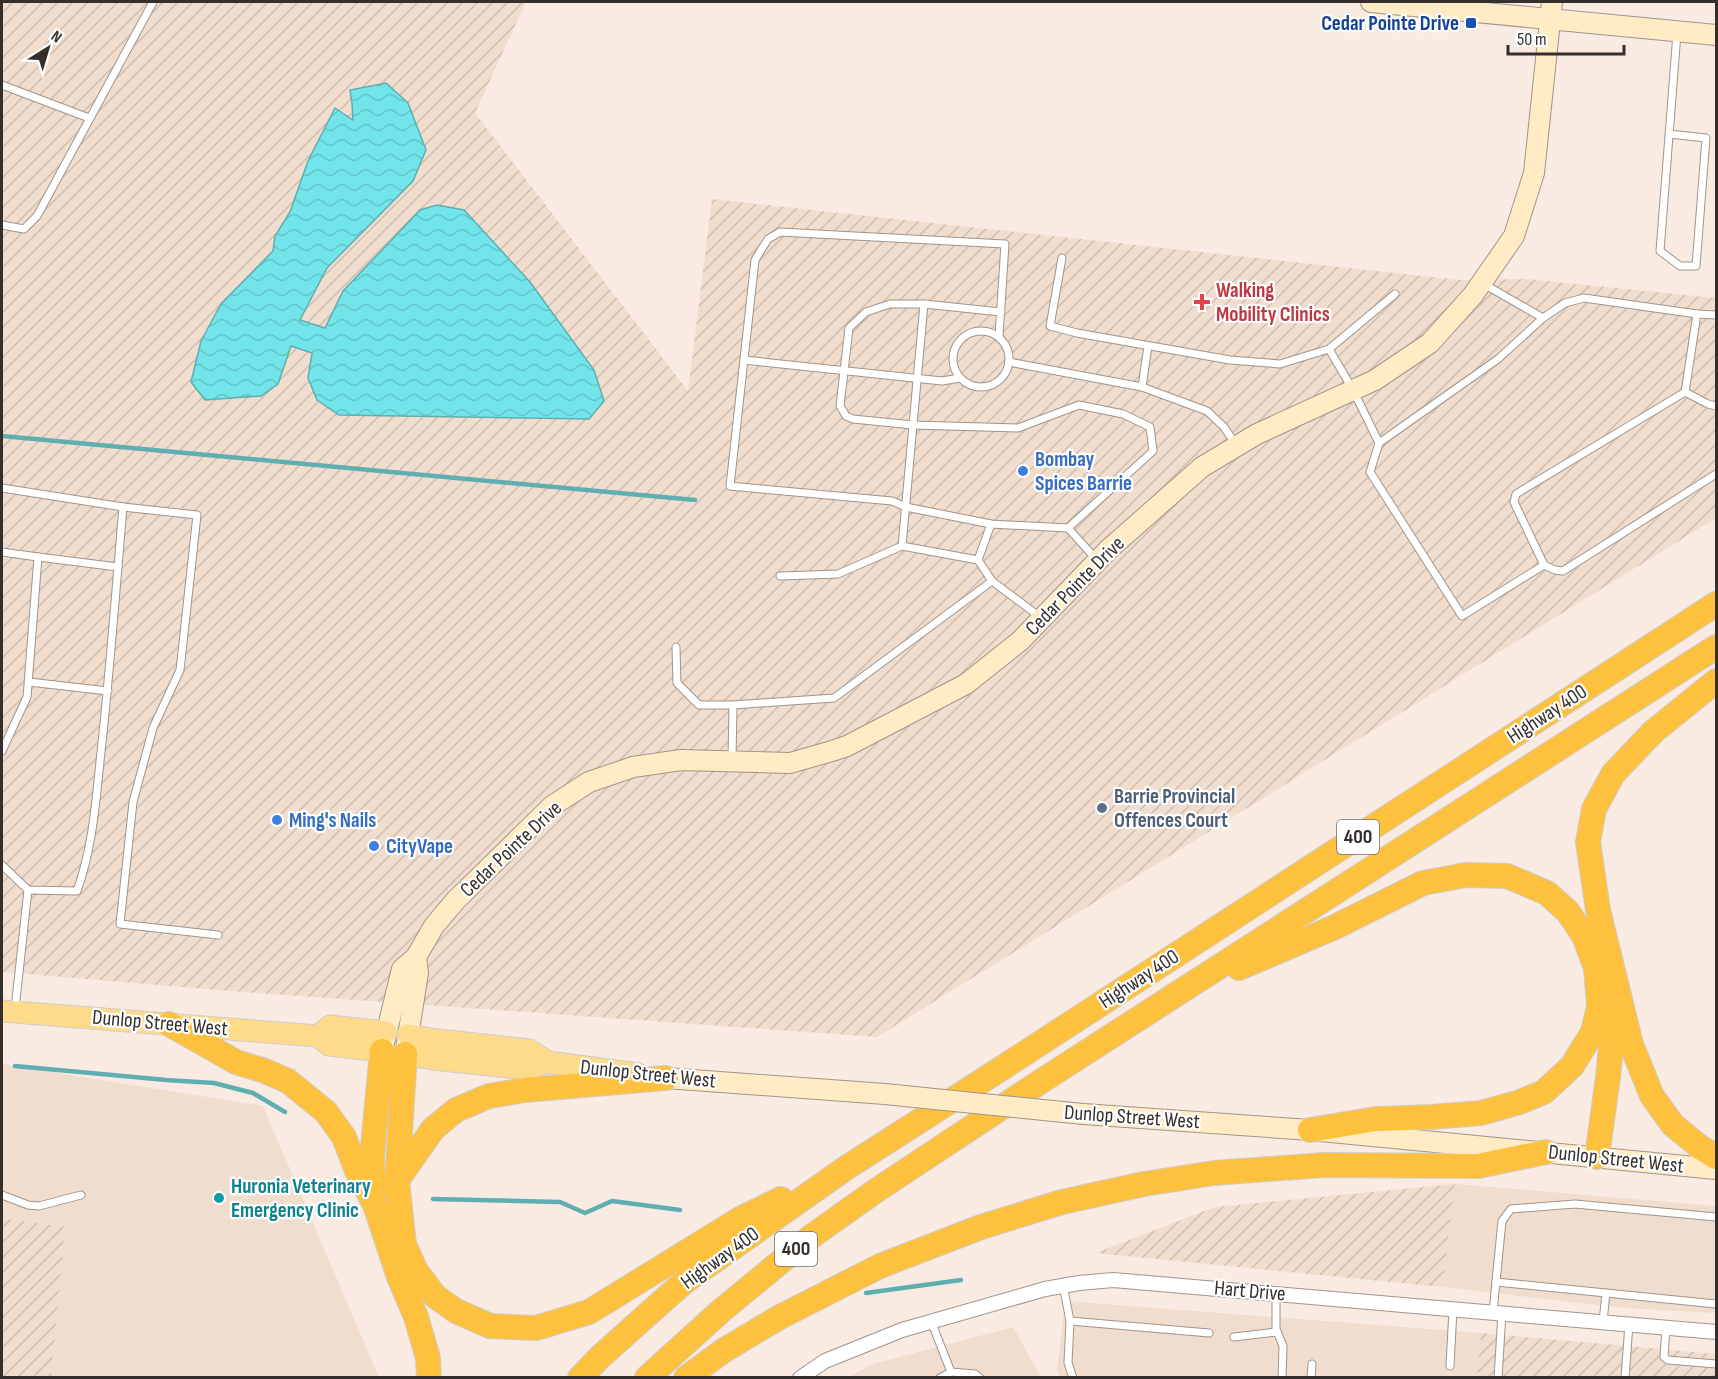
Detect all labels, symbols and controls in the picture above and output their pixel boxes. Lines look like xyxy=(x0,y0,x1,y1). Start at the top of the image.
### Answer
place label: Cedar Pointe Drive xyxy=(1321,11,1459,36)
marker: Cedar Pointe Drive xyxy=(1464,16,1478,30)
north arrow xyxy=(18,18,78,78)
scale bar xyxy=(1508,18,1624,56)
text: N xyxy=(47,27,65,47)
text: 50 m xyxy=(1517,29,1547,50)
place label: Walking Mobility Clinics xyxy=(1216,278,1330,327)
marker: Walking Mobility Clinics xyxy=(1193,293,1211,311)
place label: Bombay Spices Barrie xyxy=(1035,447,1132,496)
marker: Bombay Spices Barrie xyxy=(1016,464,1030,478)
street label: Cedar Pointe Drive xyxy=(1020,531,1130,641)
street label: Highway 400 xyxy=(1502,679,1592,749)
place label: Barrie Provincial Offences Court xyxy=(1114,784,1235,833)
street label: Cedar Pointe Drive xyxy=(455,796,567,902)
marker: Barrie Provincial Offences Court xyxy=(1095,801,1109,815)
place label: Ming's Nails xyxy=(289,808,376,833)
marker: Ming's Nails xyxy=(270,813,284,827)
road number: 400 xyxy=(1337,820,1379,854)
place label: CityVape xyxy=(386,834,453,859)
marker: CityVape xyxy=(367,839,381,853)
street label: Highway 400 xyxy=(1094,944,1184,1014)
street label: Dunlop Street West xyxy=(91,1005,229,1041)
street label: Dunlop Street West xyxy=(579,1054,717,1094)
street label: Dunlop Street West xyxy=(1063,1100,1201,1134)
street label: Dunlop Street West xyxy=(1547,1139,1685,1179)
place label: Huronia Veterinary Emergency Clinic xyxy=(231,1174,371,1223)
marker: Huronia Veterinary Emergency Clinic xyxy=(212,1191,226,1205)
street label: Highway 400 xyxy=(676,1221,764,1295)
road number: 400 xyxy=(775,1232,817,1266)
street label: Hart Drive xyxy=(1213,1275,1287,1307)

